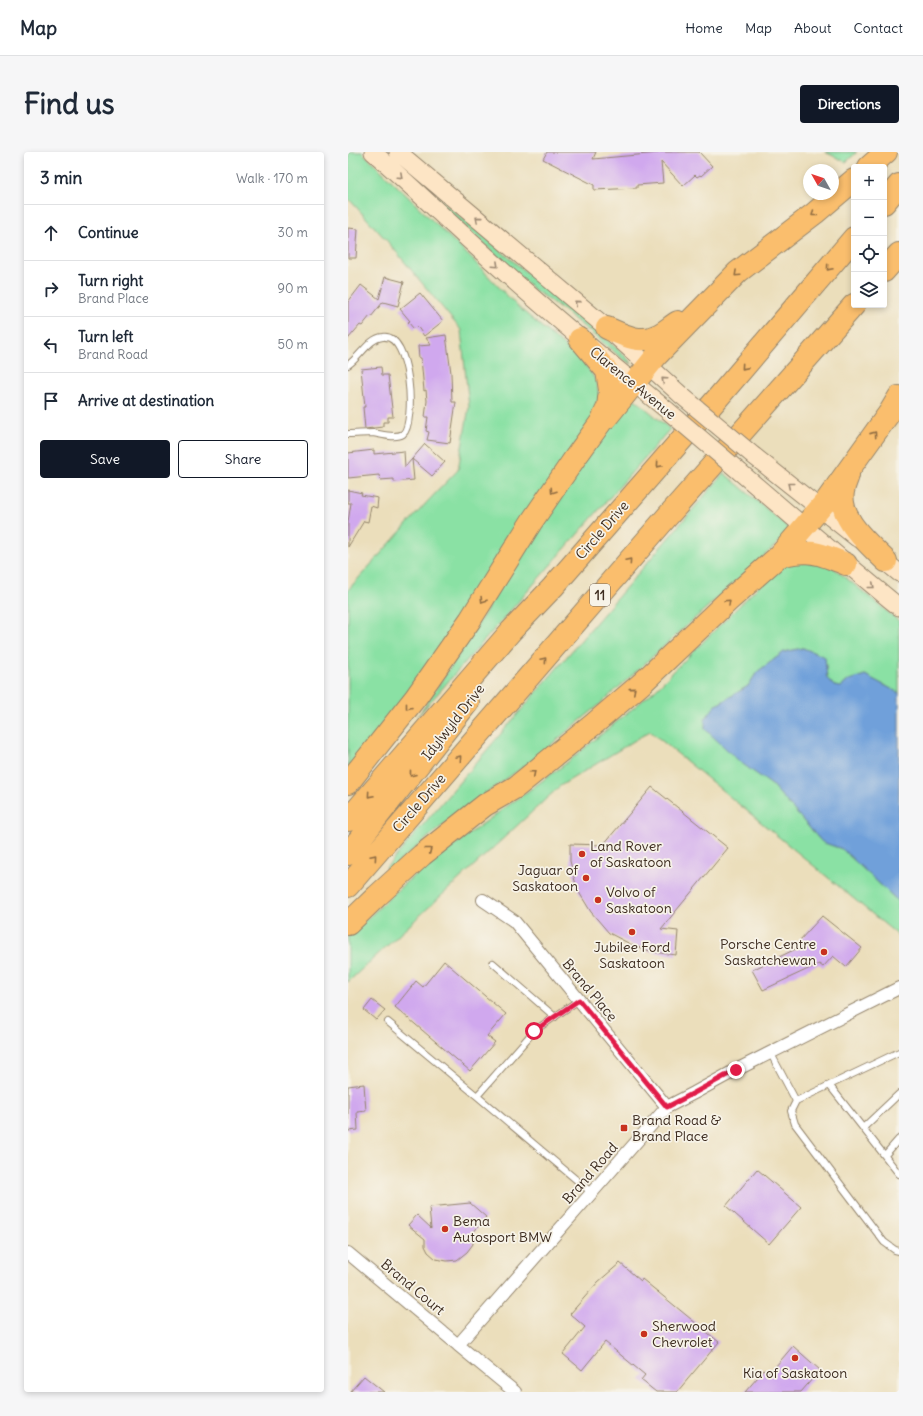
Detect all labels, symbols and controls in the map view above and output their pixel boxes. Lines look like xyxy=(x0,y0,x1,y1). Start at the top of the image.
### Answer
text: Map xyxy=(20,16,57,40)
text: Home xyxy=(685,19,723,37)
text: Map xyxy=(745,19,772,37)
text: About xyxy=(794,19,832,37)
text: Contact xyxy=(854,19,903,37)
button: Directions xyxy=(800,85,899,123)
text: Find us xyxy=(24,86,115,122)
north arrow xyxy=(803,164,839,200)
map controls xyxy=(851,164,887,308)
button: + xyxy=(851,164,887,200)
text: 3 min xyxy=(40,167,82,189)
text: Walk · 170 m xyxy=(236,170,308,187)
one-way arrow xyxy=(395,171,402,178)
button: − xyxy=(851,200,887,236)
one-way arrow xyxy=(811,210,818,217)
one-way arrow xyxy=(475,217,483,224)
icon: ahead xyxy=(40,222,62,244)
text: Continue xyxy=(78,223,139,242)
text: 30 m xyxy=(278,224,308,241)
button: locate xyxy=(851,236,887,272)
one-way arrow xyxy=(491,260,499,268)
one-way arrow xyxy=(826,263,833,270)
one-way arrow xyxy=(734,269,742,276)
text: Turn right xyxy=(78,271,143,290)
button: layers xyxy=(851,272,887,308)
icon: right xyxy=(40,278,62,300)
text: 90 m xyxy=(277,280,308,297)
text: Brand Place xyxy=(78,290,149,307)
one-way arrow xyxy=(575,301,582,308)
text: Turn left xyxy=(78,327,133,346)
icon: left xyxy=(40,334,62,356)
text: 50 m xyxy=(277,336,308,353)
street label: Clarence Avenue xyxy=(586,343,680,423)
text: Brand Road xyxy=(78,346,148,363)
one-way arrow xyxy=(742,362,749,369)
one-way arrow xyxy=(662,378,669,385)
icon: arrive xyxy=(40,390,62,412)
text: Arrive at destination xyxy=(78,391,214,410)
one-way arrow xyxy=(869,432,876,439)
button: Save xyxy=(40,440,170,478)
button: Share xyxy=(178,440,308,478)
one-way arrow xyxy=(657,460,664,468)
one-way arrow xyxy=(787,482,794,489)
one-way arrow xyxy=(551,486,558,493)
street label: Circle Drive xyxy=(572,497,632,563)
one-way arrow xyxy=(624,559,631,566)
one-way arrow xyxy=(868,581,875,588)
road number: 11 xyxy=(590,584,610,606)
one-way arrow xyxy=(480,596,487,603)
one-way arrow xyxy=(723,599,731,606)
one-way arrow xyxy=(539,657,546,665)
street label: Idylwyld Drive xyxy=(418,680,488,764)
one-way arrow xyxy=(629,688,636,695)
one-way arrow xyxy=(406,702,413,709)
one-way arrow xyxy=(454,755,461,763)
street label: Circle Drive xyxy=(389,770,449,836)
one-way arrow xyxy=(409,770,416,777)
one-way arrow xyxy=(528,770,535,777)
one-way arrow xyxy=(367,790,374,797)
place label: Land Rover of Saskatoon xyxy=(590,837,671,871)
one-way arrow xyxy=(424,848,431,855)
marker: Land Rover of Saskatoon xyxy=(577,849,587,859)
one-way arrow xyxy=(369,854,376,861)
place label: Jaguar of Saskatoon xyxy=(512,861,578,895)
marker: Jaguar of Saskatoon xyxy=(581,873,591,883)
place label: Volvo of Saskatoon xyxy=(606,883,672,917)
marker: Volvo of Saskatoon xyxy=(593,895,603,905)
marker: Jubilee Ford Saskatoon xyxy=(627,927,637,937)
place label: Porsche Centre Saskatchewan xyxy=(720,935,816,969)
place label: Jubilee Ford Saskatoon xyxy=(594,938,670,972)
marker: Porsche Centre Saskatchewan xyxy=(819,947,829,957)
street label: Brand Place xyxy=(559,955,621,1025)
route start xyxy=(525,1022,543,1040)
route end xyxy=(727,1061,745,1079)
place label: Brand Road & Brand Place xyxy=(632,1111,722,1145)
marker: Brand Road & Brand Place xyxy=(619,1123,629,1133)
street label: Brand Road xyxy=(559,1139,621,1207)
place label: Bema Autosport BMW xyxy=(453,1212,552,1246)
marker: Bema Autosport BMW xyxy=(440,1224,450,1234)
street label: Brand Court xyxy=(377,1255,449,1319)
place label: Sherwood Chevrolet xyxy=(652,1317,716,1351)
marker: Sherwood Chevrolet xyxy=(639,1329,649,1339)
marker: Kia of Saskatoon xyxy=(790,1353,800,1363)
place label: Kia of Saskatoon xyxy=(743,1364,847,1382)

